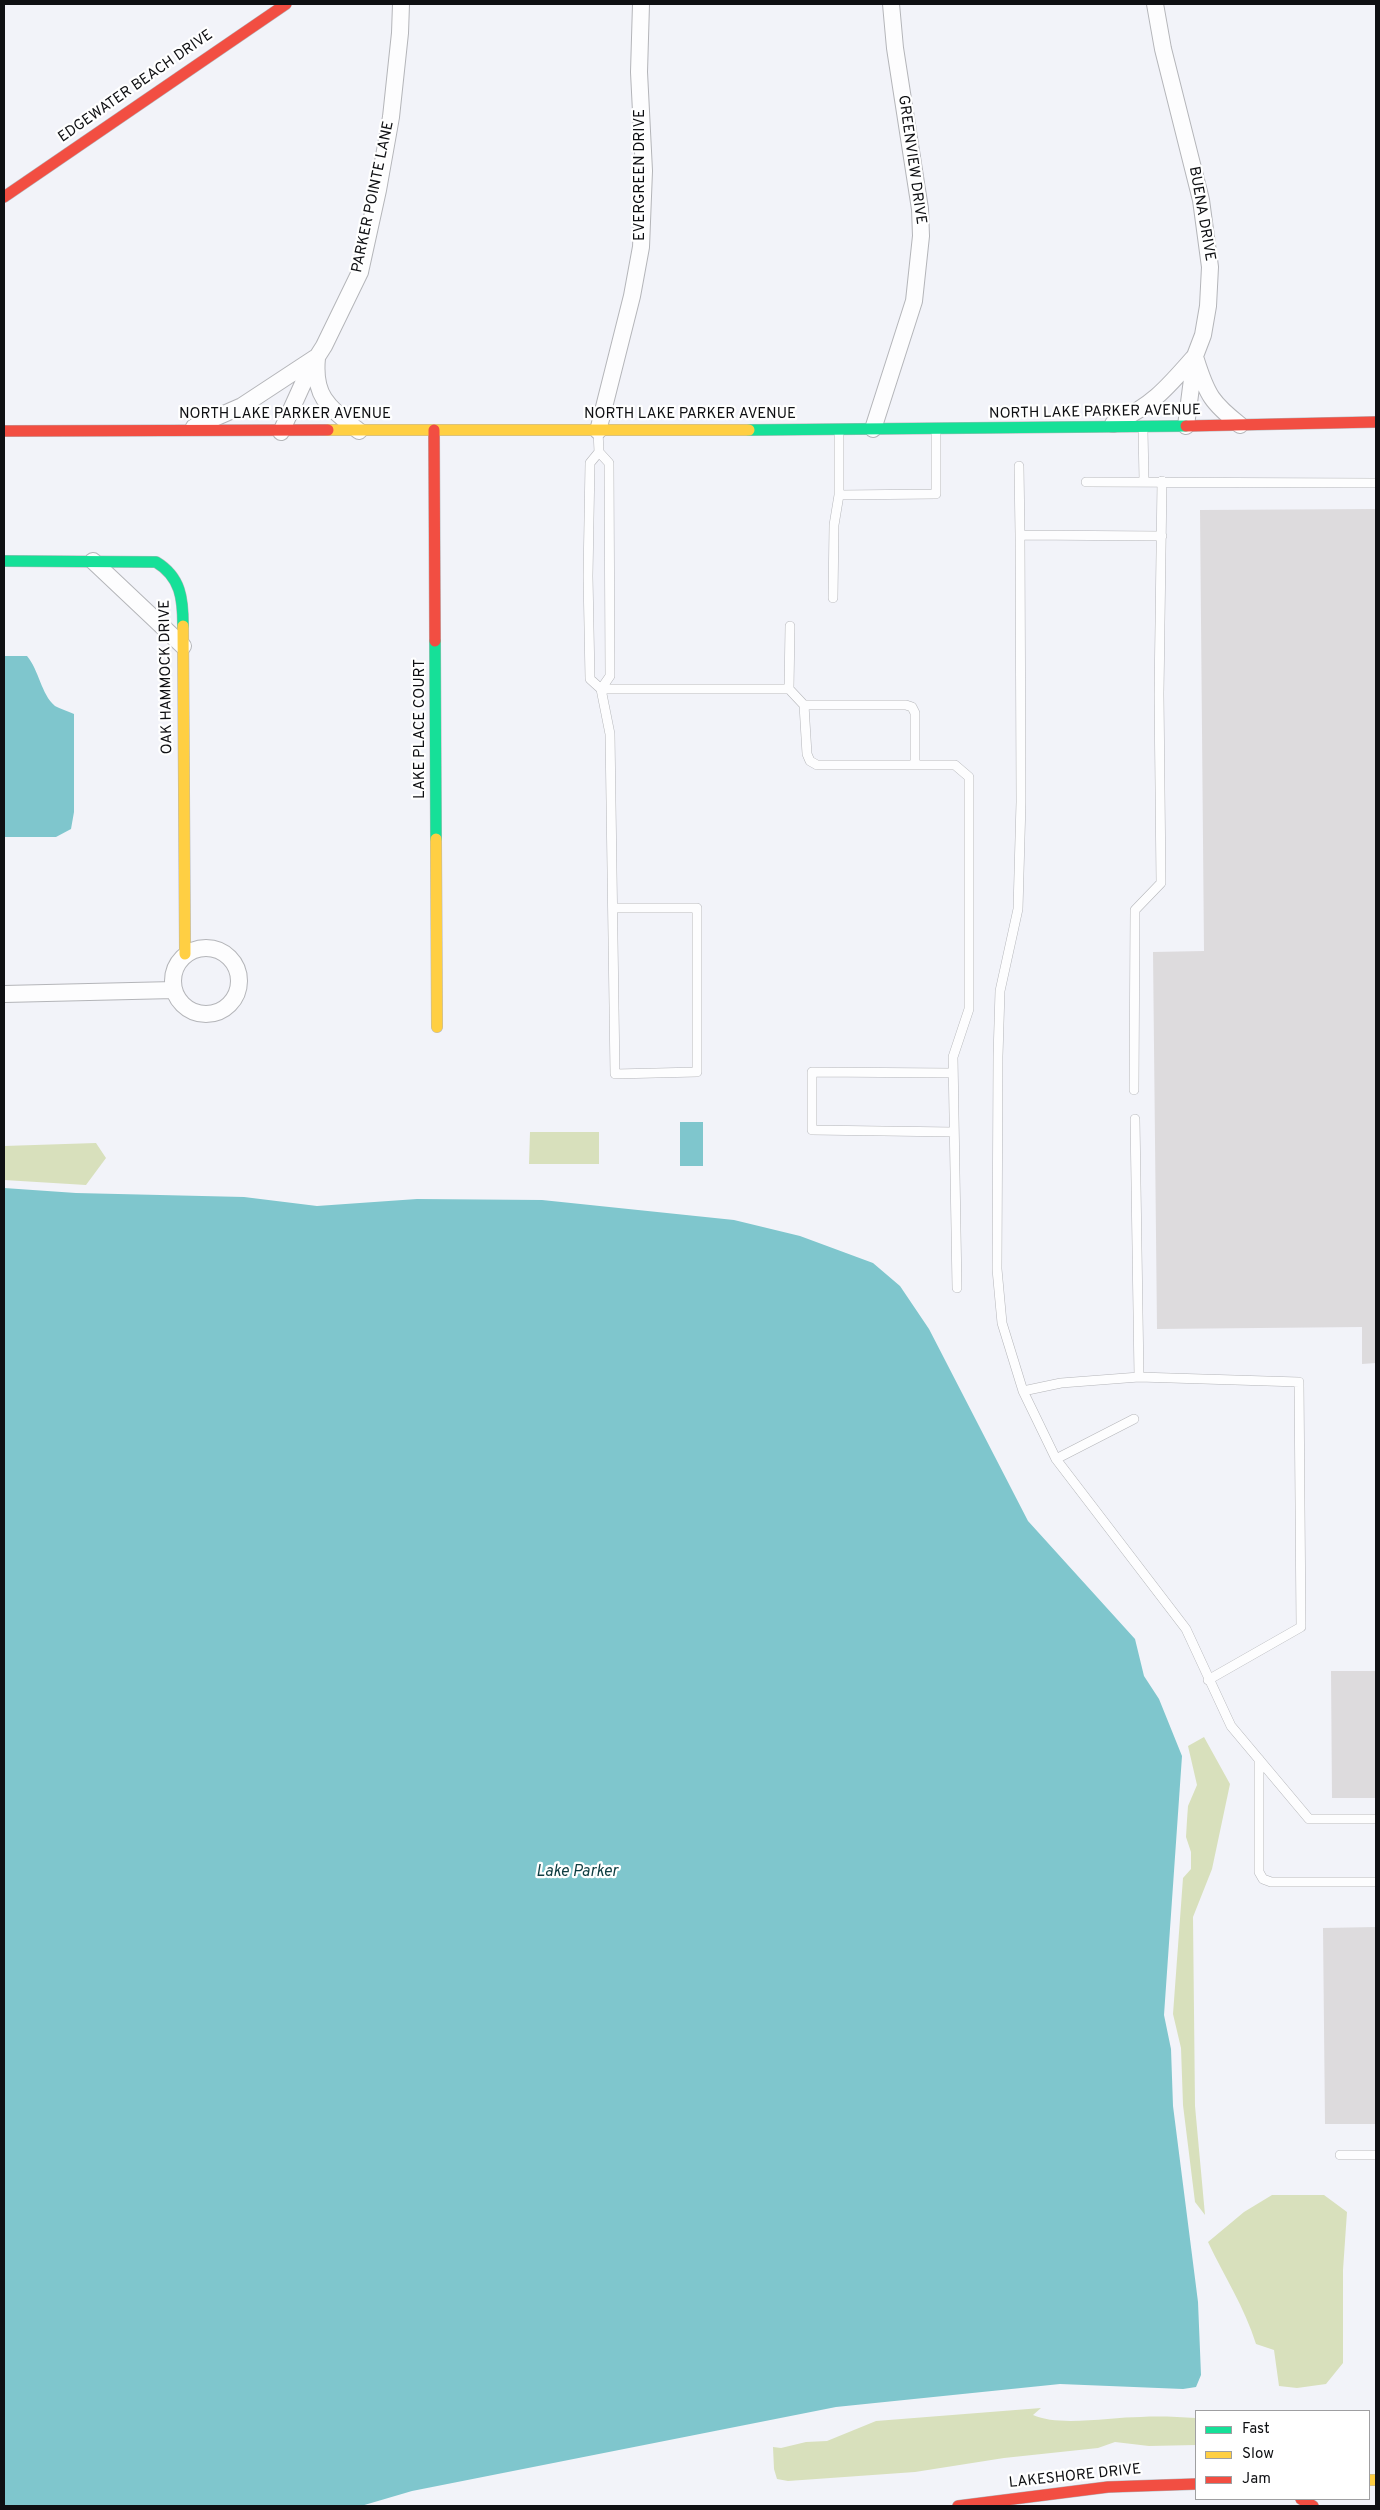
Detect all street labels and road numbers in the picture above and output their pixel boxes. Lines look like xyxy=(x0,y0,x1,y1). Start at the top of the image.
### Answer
street label: EDGEWATER BEACH DRIVE xyxy=(55,27,217,147)
street label: GREENVIEW DRIVE xyxy=(893,94,929,226)
street label: EVERGREEN DRIVE xyxy=(632,109,650,241)
street label: PARKER POINTE LANE xyxy=(349,120,399,274)
street label: BUENA DRIVE xyxy=(1184,165,1218,263)
street label: NORTH LAKE PARKER AVENUE xyxy=(989,402,1201,424)
street label: NORTH LAKE PARKER AVENUE xyxy=(179,406,391,424)
street label: NORTH LAKE PARKER AVENUE xyxy=(584,406,796,424)
street label: OAK HAMMOCK DRIVE xyxy=(157,600,177,754)
street label: LAKE PLACE COURT xyxy=(412,659,430,799)
street label: LAKESHORE DRIVE xyxy=(1008,2461,1142,2493)

